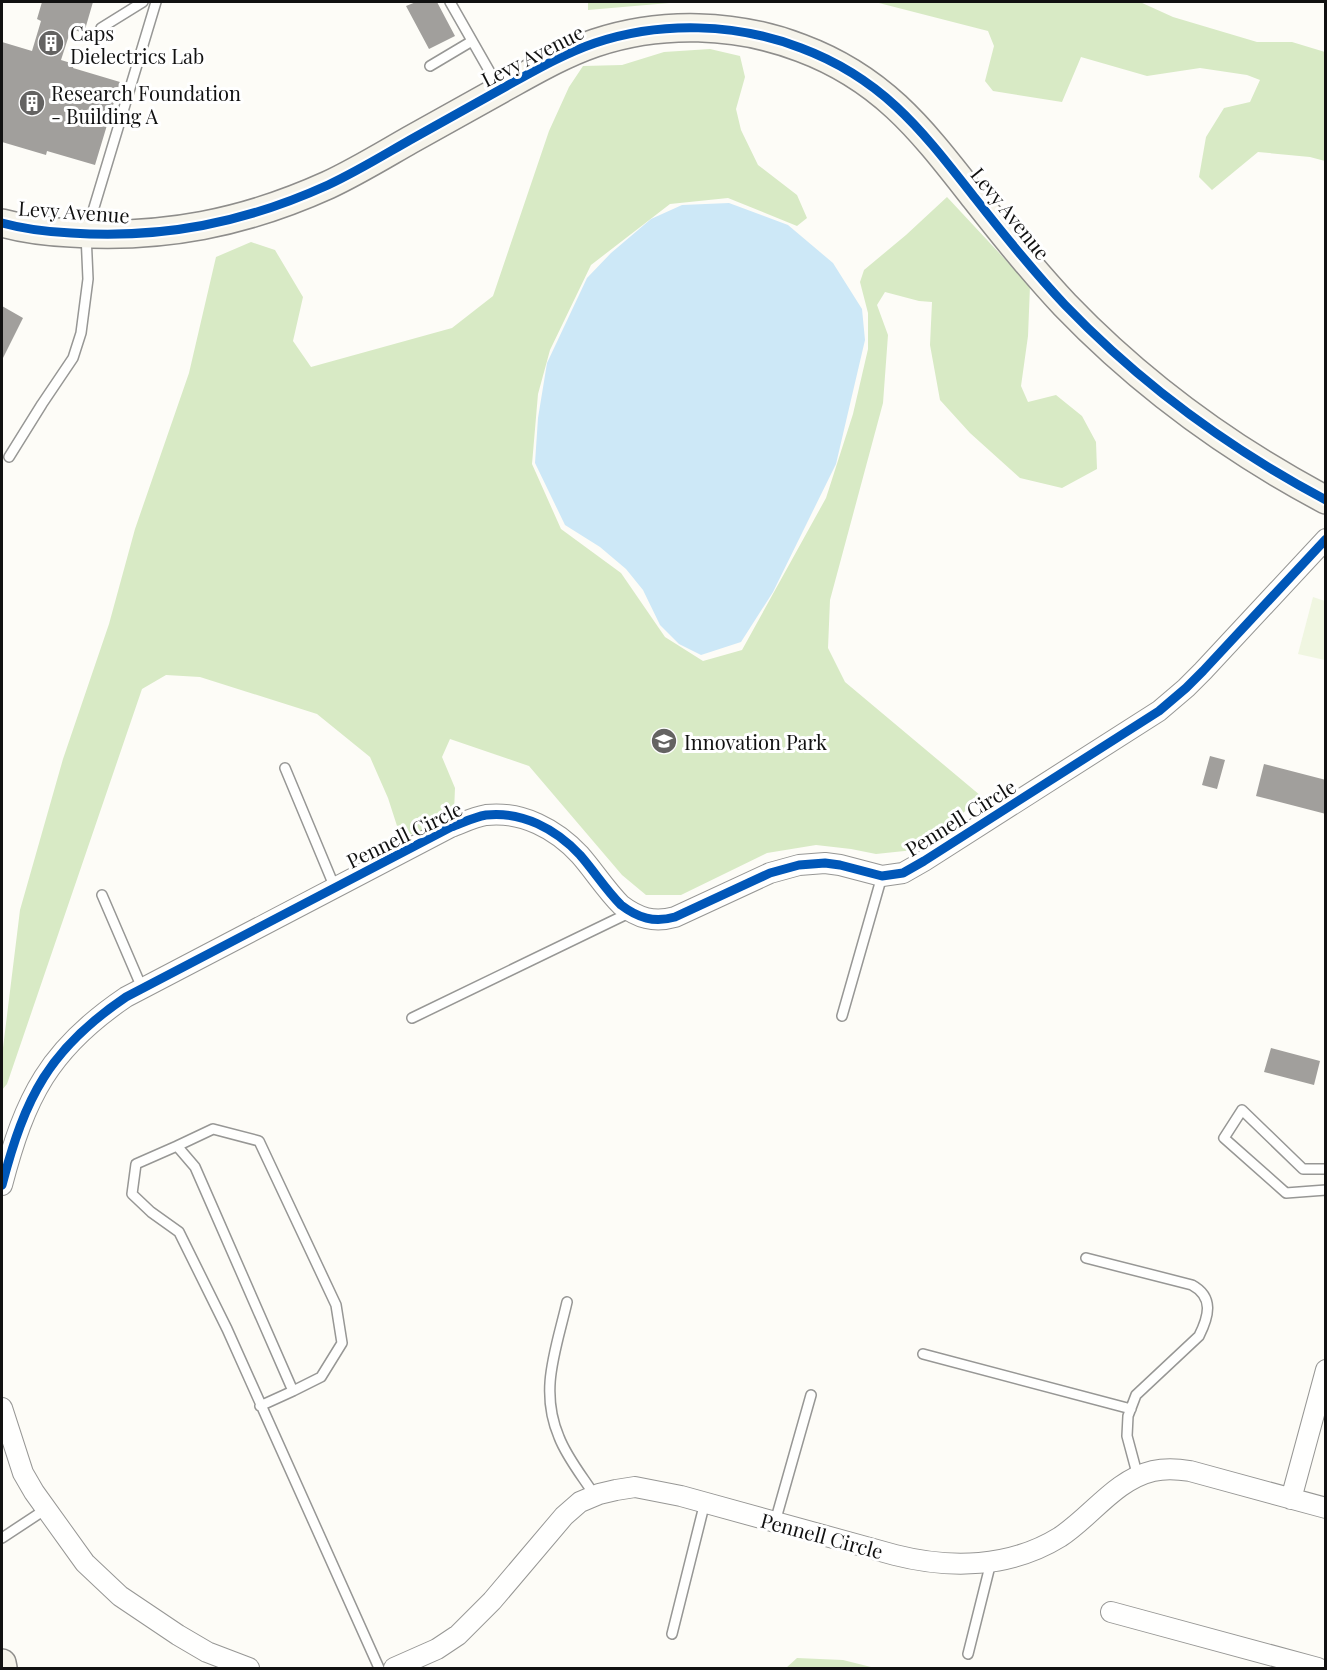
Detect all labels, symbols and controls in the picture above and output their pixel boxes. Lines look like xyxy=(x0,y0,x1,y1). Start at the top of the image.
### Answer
street label: Levy Avenue xyxy=(476,18,588,92)
place label: Caps Dielectrics Lab xyxy=(70,19,204,69)
building icon: Caps Dielectrics Lab xyxy=(36,28,66,58)
place label: Research Foundation - Building A xyxy=(51,79,241,129)
building icon: Research Foundation - Building A xyxy=(17,88,47,118)
street label: Levy Avenue xyxy=(965,161,1057,265)
street label: Levy Avenue xyxy=(17,194,131,228)
school or university icon: Innovation Park xyxy=(649,726,679,756)
place label: Innovation Park xyxy=(684,728,827,755)
street label: Pennell Circle xyxy=(900,772,1020,862)
street label: Pennell Circle xyxy=(342,794,466,874)
street label: Pennell Circle xyxy=(758,1506,886,1564)

